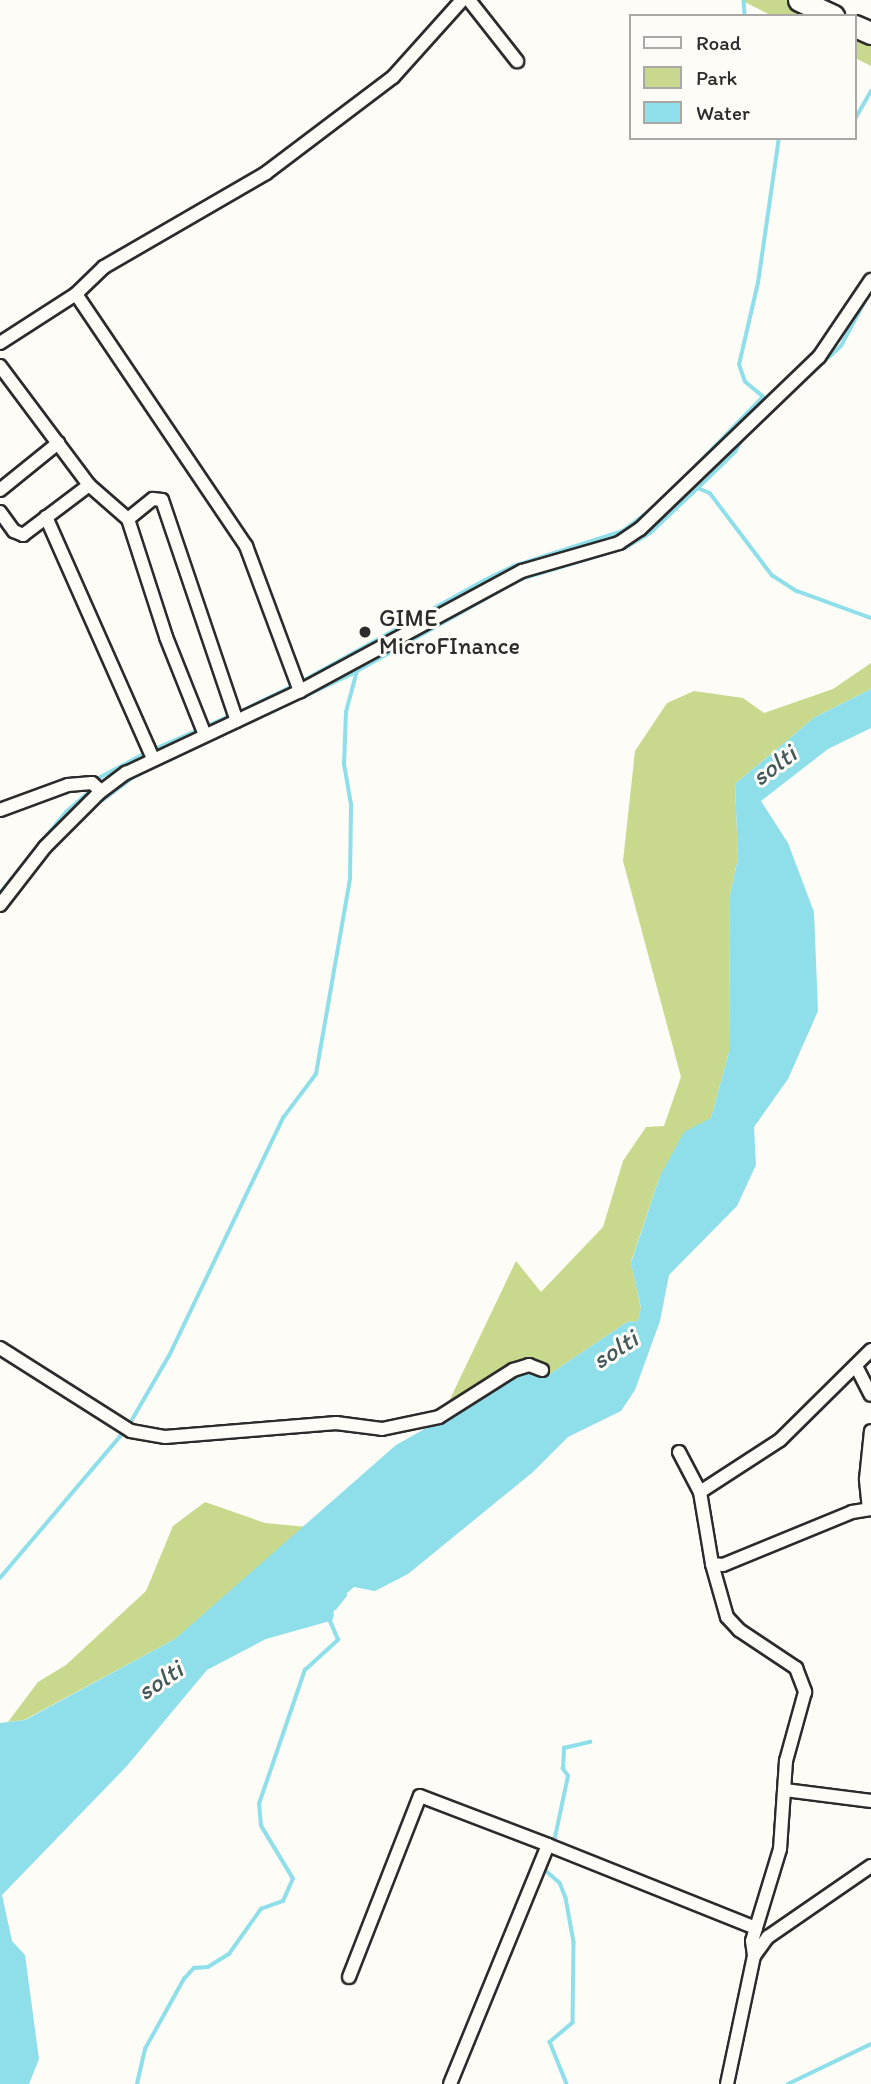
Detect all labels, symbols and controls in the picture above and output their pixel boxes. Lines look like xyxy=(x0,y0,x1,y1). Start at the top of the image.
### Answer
legend xyxy=(630,14,857,140)
text: Road xyxy=(696,30,741,55)
text: Park xyxy=(696,65,737,90)
text: Water xyxy=(696,100,750,125)
place label: GIME MicroFInance xyxy=(379,604,520,660)
marker: GIME MicroFInance xyxy=(357,624,373,640)
water label: solti xyxy=(745,739,803,793)
water label: solti xyxy=(586,1324,644,1376)
water label: solti xyxy=(131,1654,189,1708)

